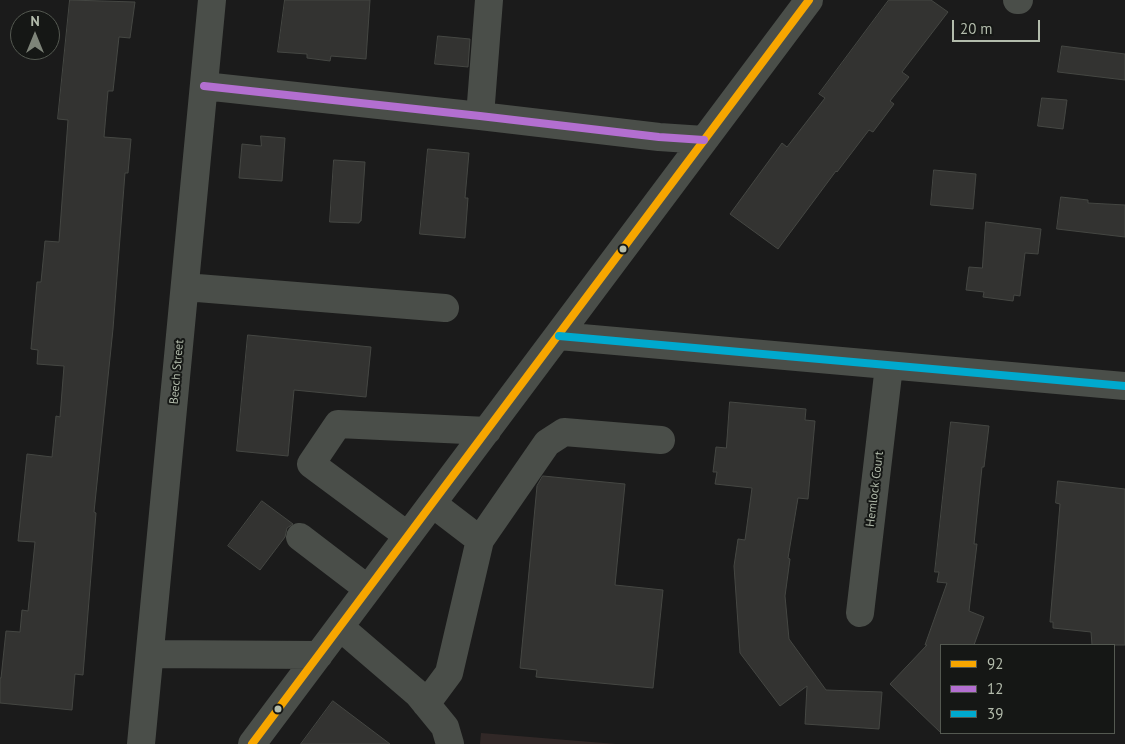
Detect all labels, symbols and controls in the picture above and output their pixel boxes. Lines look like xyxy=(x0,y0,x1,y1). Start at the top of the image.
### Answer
north arrow xyxy=(10,10,60,60)
scale bar xyxy=(955,10,1042,42)
text: N xyxy=(30,12,40,30)
text: 20 m xyxy=(960,19,993,38)
unlabelled marker xyxy=(618,244,628,254)
street label: Beech Street xyxy=(167,339,187,405)
street label: Hemlock Court xyxy=(863,450,887,528)
legend xyxy=(940,644,1115,734)
text: 92 xyxy=(987,654,1003,673)
text: 12 xyxy=(987,679,1003,698)
unlabelled marker xyxy=(273,704,283,714)
text: 39 xyxy=(987,704,1003,723)

